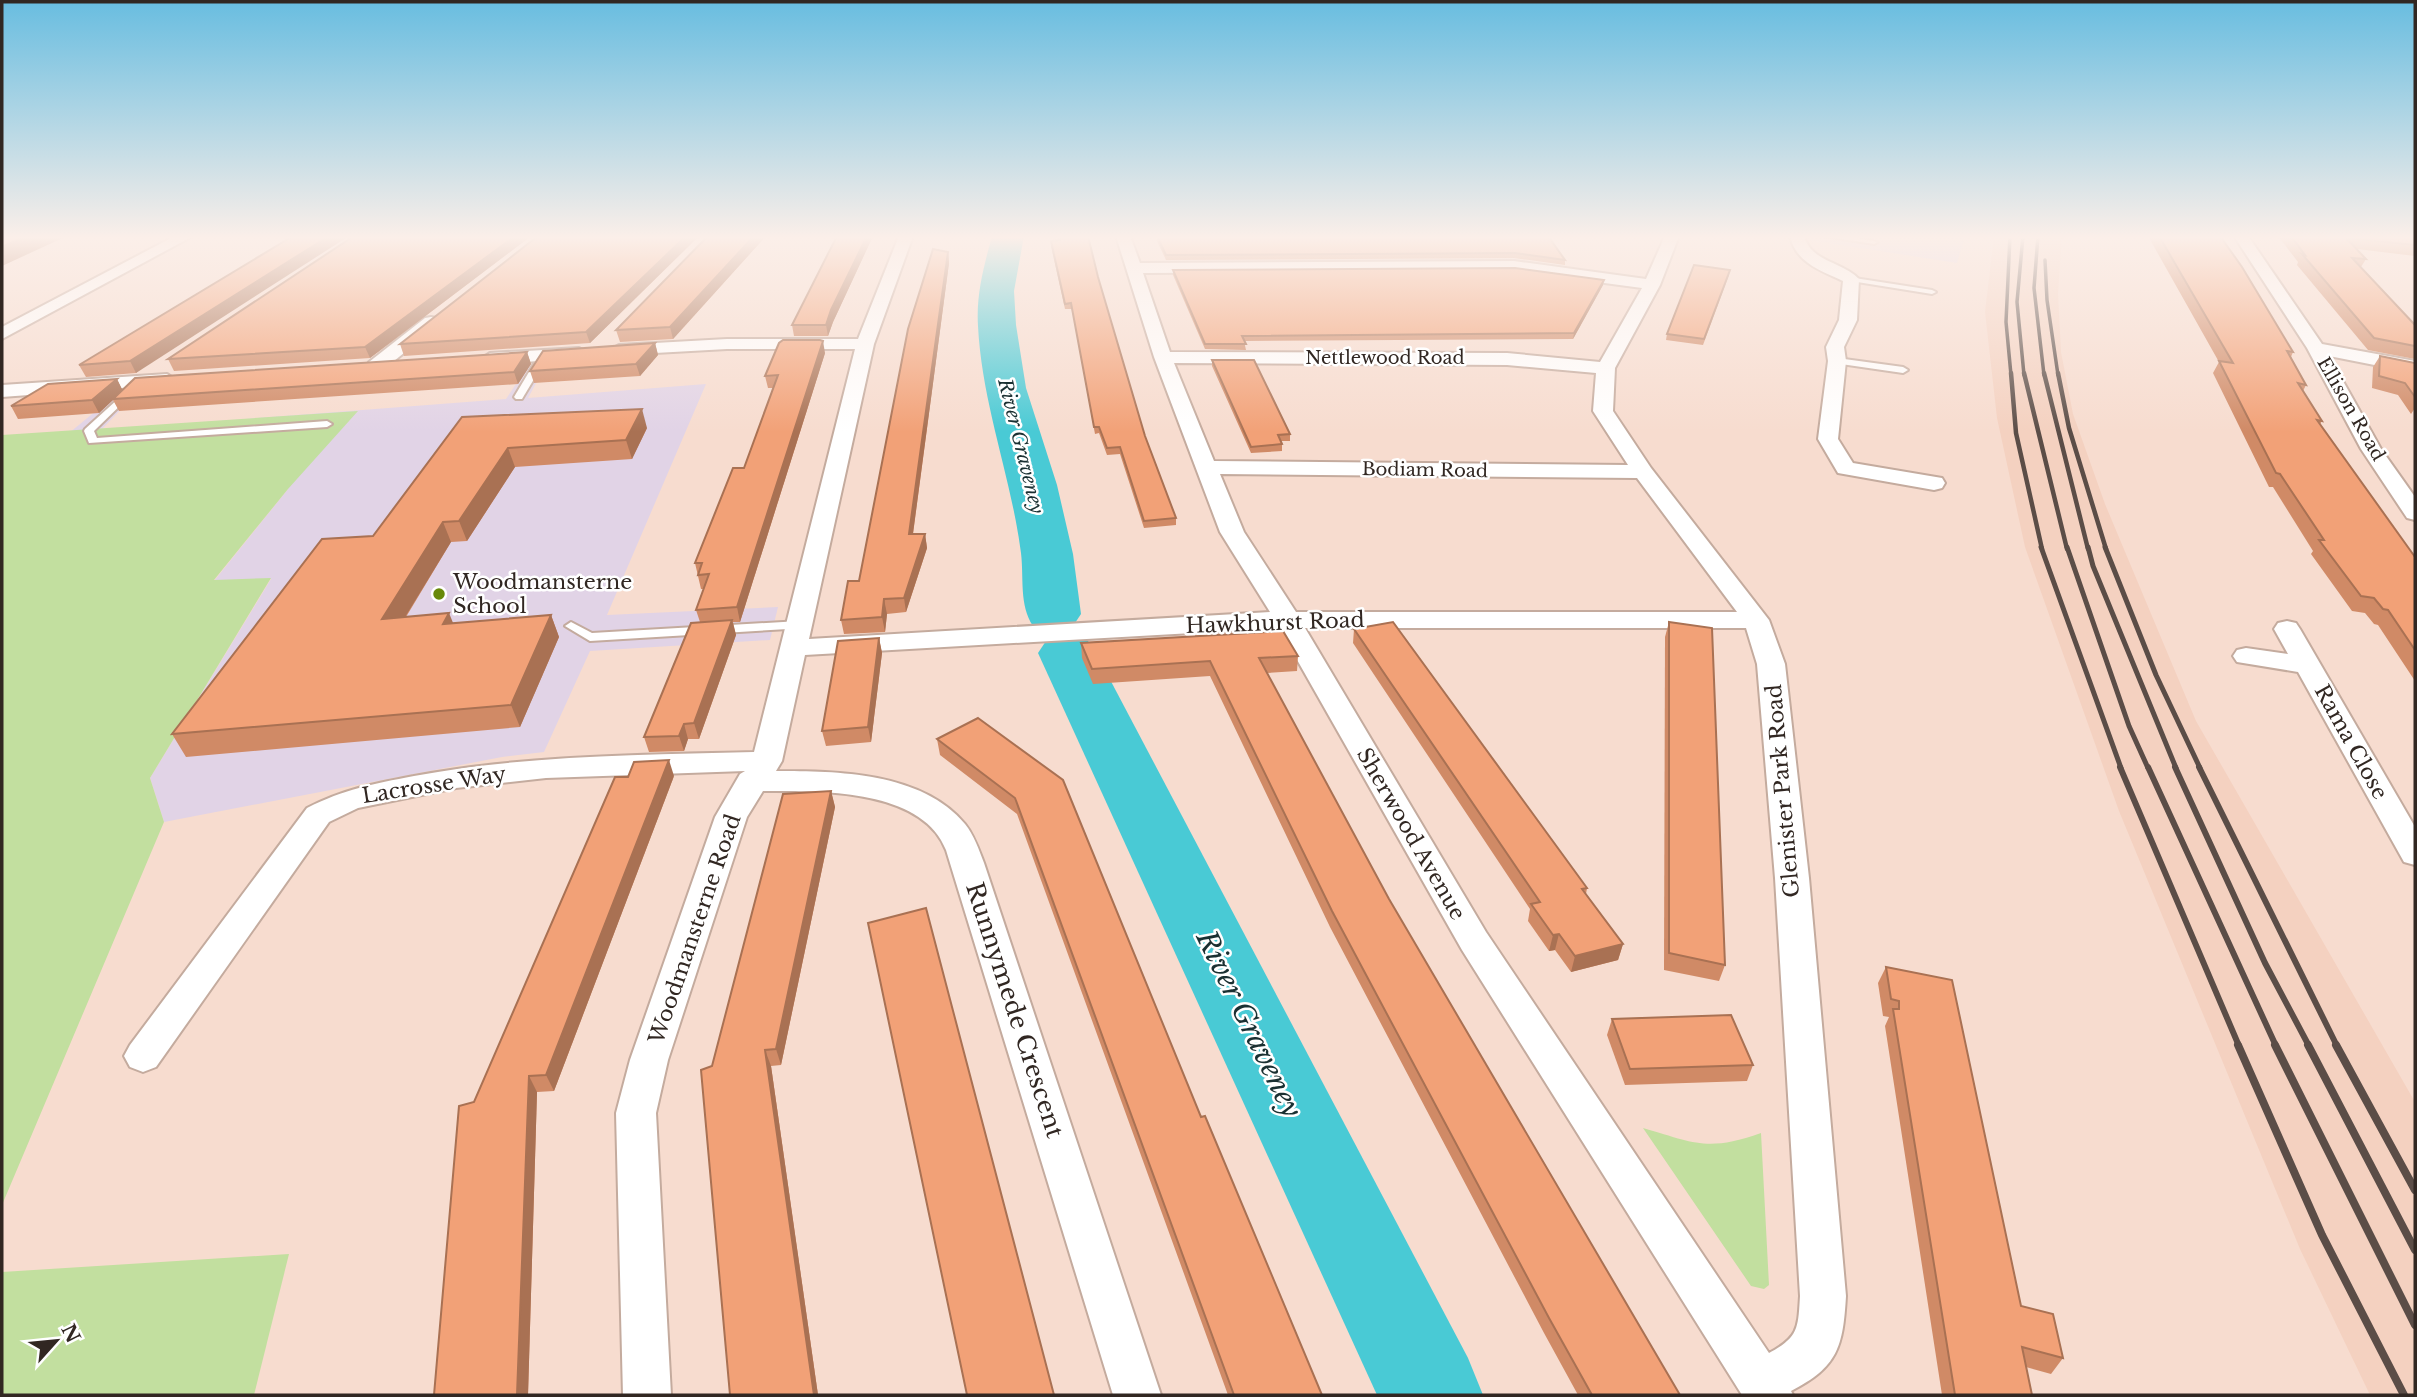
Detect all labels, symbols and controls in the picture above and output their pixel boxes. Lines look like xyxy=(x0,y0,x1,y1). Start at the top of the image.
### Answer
street label: Nettlewood Road xyxy=(1305,347,1465,369)
street label: Ellison Road xyxy=(2312,353,2390,465)
water label: River Graveney xyxy=(993,375,1049,516)
street label: Bodiam Road xyxy=(1362,458,1488,482)
place label: Woodmansterne School xyxy=(452,569,632,619)
marker: Woodmansterne School xyxy=(431,586,447,602)
street label: Hawkhurst Road xyxy=(1185,607,1365,639)
street label: Rama Close xyxy=(2309,680,2393,804)
street label: Glenister Park Road xyxy=(1761,683,1805,899)
street label: Sherwood Avenue xyxy=(1351,743,1471,925)
street label: Lacrosse Way xyxy=(360,761,508,809)
street label: Woodmansterne Road xyxy=(643,811,747,1048)
street label: Runnymede Crescent xyxy=(960,879,1070,1141)
water label: River Graveney xyxy=(1188,924,1310,1124)
north arrow xyxy=(21,1306,91,1376)
text: N xyxy=(56,1320,85,1347)

